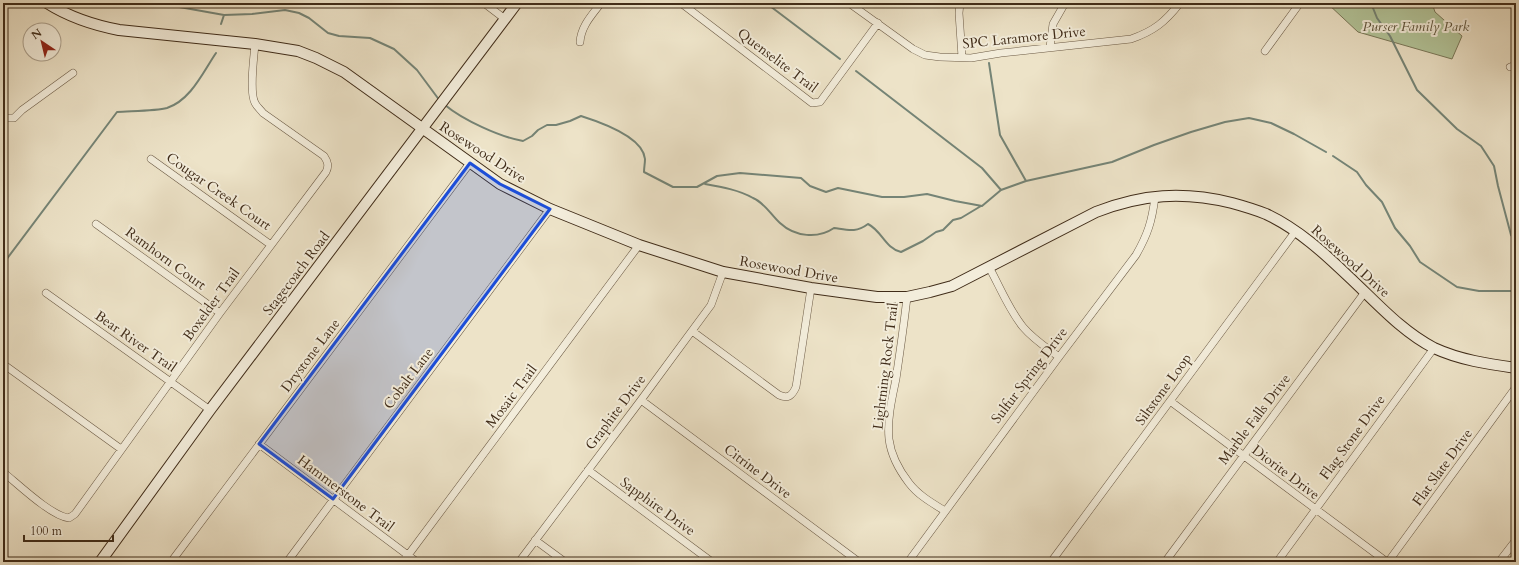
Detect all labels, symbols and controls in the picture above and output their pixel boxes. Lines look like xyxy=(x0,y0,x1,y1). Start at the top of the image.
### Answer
park label: Purser Family Park xyxy=(1363,17,1470,36)
north arrow xyxy=(22,22,62,62)
street label: SPC Laramore Drive xyxy=(961,22,1087,53)
street label: Quenselite Trail xyxy=(734,24,822,97)
text: N xyxy=(28,25,45,43)
street label: Rosewood Drive xyxy=(436,117,530,188)
street label: Cougar Creek Court xyxy=(162,148,275,235)
street label: Rosewood Drive xyxy=(1307,221,1394,302)
street label: Ramhorn Court xyxy=(122,223,210,294)
street label: Stagecoach Road xyxy=(259,227,334,319)
street label: Rosewood Drive xyxy=(738,251,840,288)
street label: Boxelder Trail xyxy=(179,264,244,344)
street label: Lightning Rock Trail xyxy=(868,301,903,431)
street label: Bear River Trail xyxy=(91,306,181,377)
street label: Drystone Lane xyxy=(276,315,344,396)
street label: Sulfur Spring Drive xyxy=(987,323,1072,427)
street label: Cobalt Lane xyxy=(379,344,438,413)
street label: Siltstone Loop xyxy=(1131,349,1196,429)
street label: Mosaic Trail xyxy=(481,360,542,432)
street label: Marble Falls Drive xyxy=(1214,370,1295,469)
street label: Graphite Drive xyxy=(581,371,650,454)
street label: Flag Stone Drive xyxy=(1315,391,1390,483)
street label: Flat Slate Drive xyxy=(1408,425,1477,510)
street label: Citrine Drive xyxy=(720,440,795,503)
street label: Diorite Drive xyxy=(1248,441,1323,504)
street label: Hammerstone Trail xyxy=(293,451,398,536)
street label: Sapphire Drive xyxy=(616,473,699,540)
scale bar xyxy=(24,517,113,543)
text: 100 m xyxy=(30,523,63,539)

